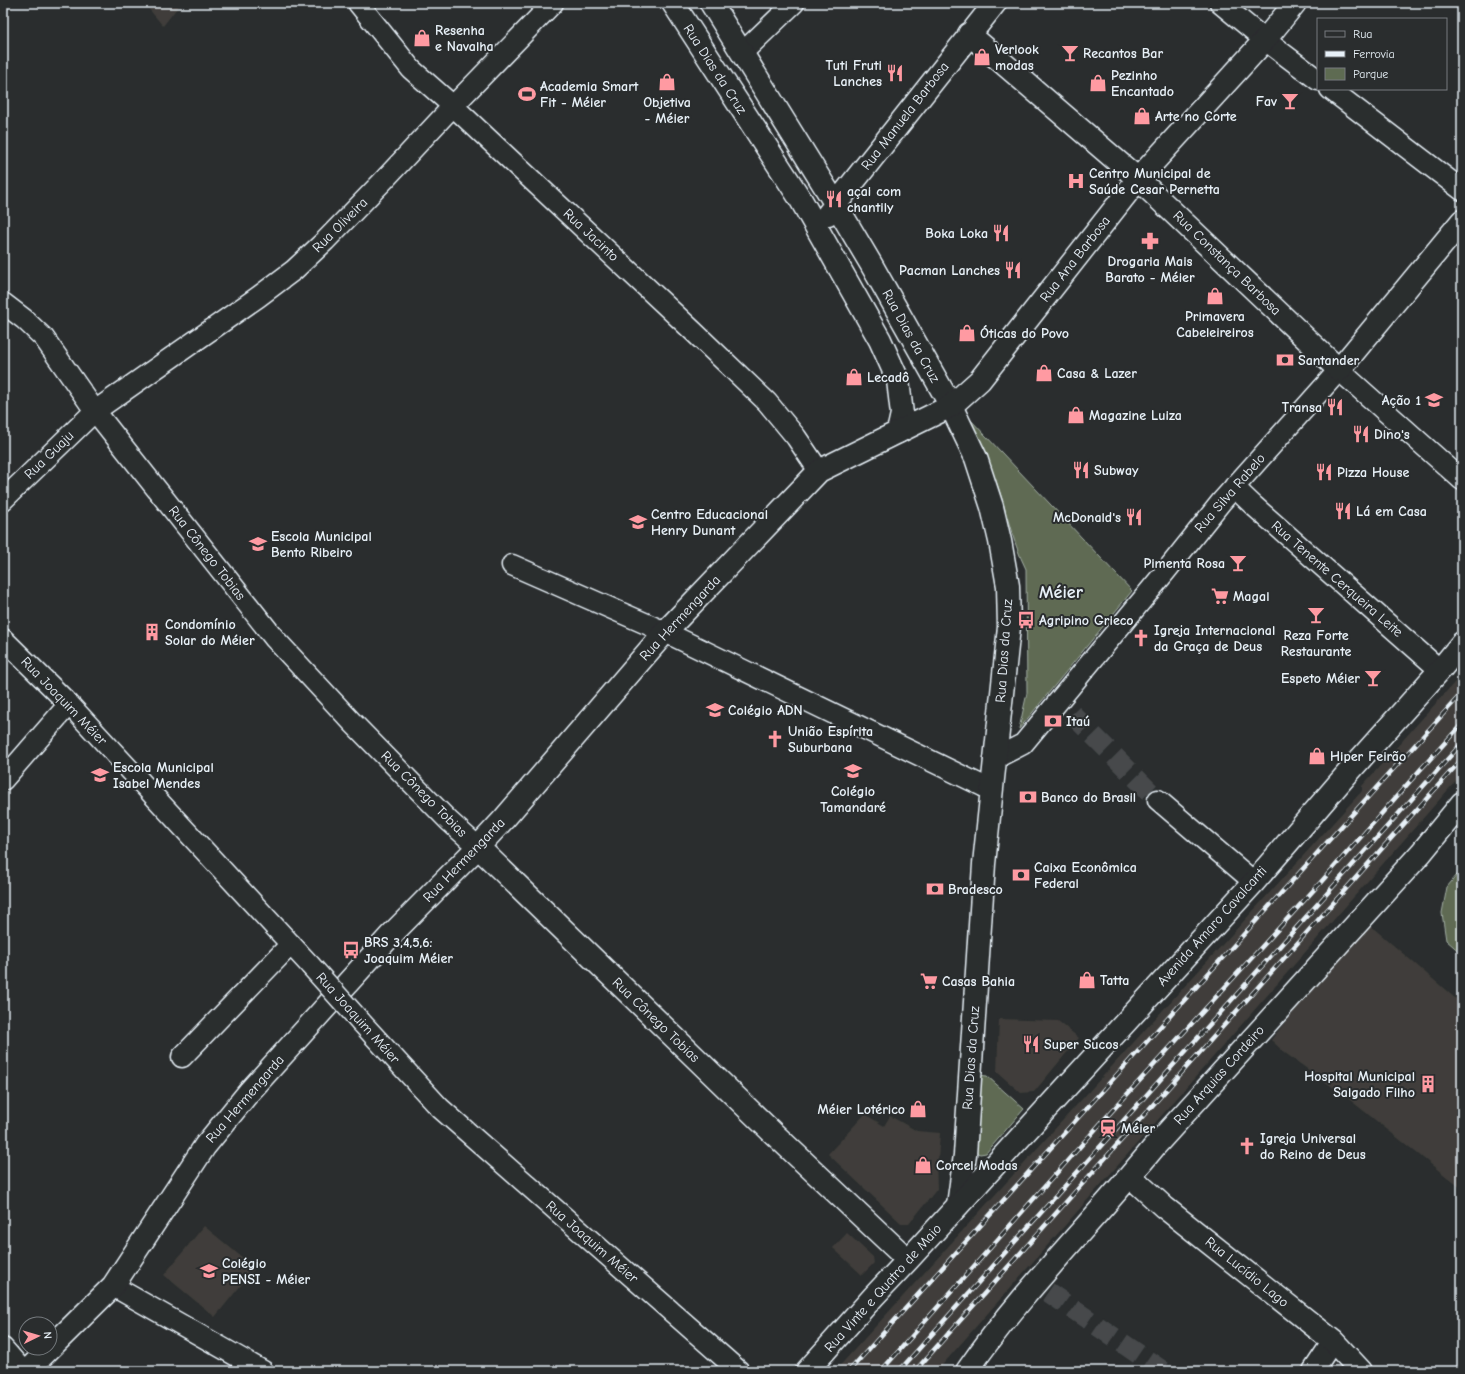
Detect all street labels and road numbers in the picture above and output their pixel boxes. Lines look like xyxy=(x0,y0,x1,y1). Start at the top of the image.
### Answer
street label: Rua Dias da Cruz xyxy=(680,21,750,117)
street label: Rua Manuela Barbosa xyxy=(858,59,952,173)
street label: Rua Oliveira xyxy=(309,194,371,256)
street label: Rua Jacinto xyxy=(560,205,622,265)
street label: Rua Constança Barbosa xyxy=(1169,207,1285,319)
street label: Rua Ana Barbosa xyxy=(1036,213,1114,305)
street label: Rua Dias da Cruz xyxy=(878,286,944,386)
street label: Rua Guaju xyxy=(21,427,77,483)
street label: Rua Silva Rabelo xyxy=(1191,450,1269,536)
street label: Rua Cônego Tobias xyxy=(165,503,249,604)
street label: Rua Tenente Cerqueira Leite xyxy=(1268,517,1406,641)
street label: Rua Hermengarda xyxy=(636,572,724,664)
street label: Rua Dias da Cruz xyxy=(992,599,1016,703)
street label: Rua Joaquim Méier xyxy=(17,653,111,749)
street label: Rua Cônego Tobias xyxy=(377,747,471,841)
street label: Rua Hermengarda xyxy=(419,814,509,906)
street label: Avenida Amaro Cavalcanti xyxy=(1154,862,1270,990)
street label: Rua Joaquim Méier xyxy=(313,969,404,1067)
street label: Rua Cônego Tobias xyxy=(609,974,703,1066)
street label: Rua Dias da Cruz xyxy=(959,1006,983,1110)
street label: Rua Arquias Cordeiro xyxy=(1170,1022,1268,1128)
street label: Rua Hermengarda xyxy=(202,1052,288,1146)
street label: Rua Joaquim Méier xyxy=(542,1197,642,1287)
street label: Rua Vinte e Quatro de Maio xyxy=(821,1220,945,1356)
street label: Rua Lucídio Lago xyxy=(1202,1233,1292,1311)

